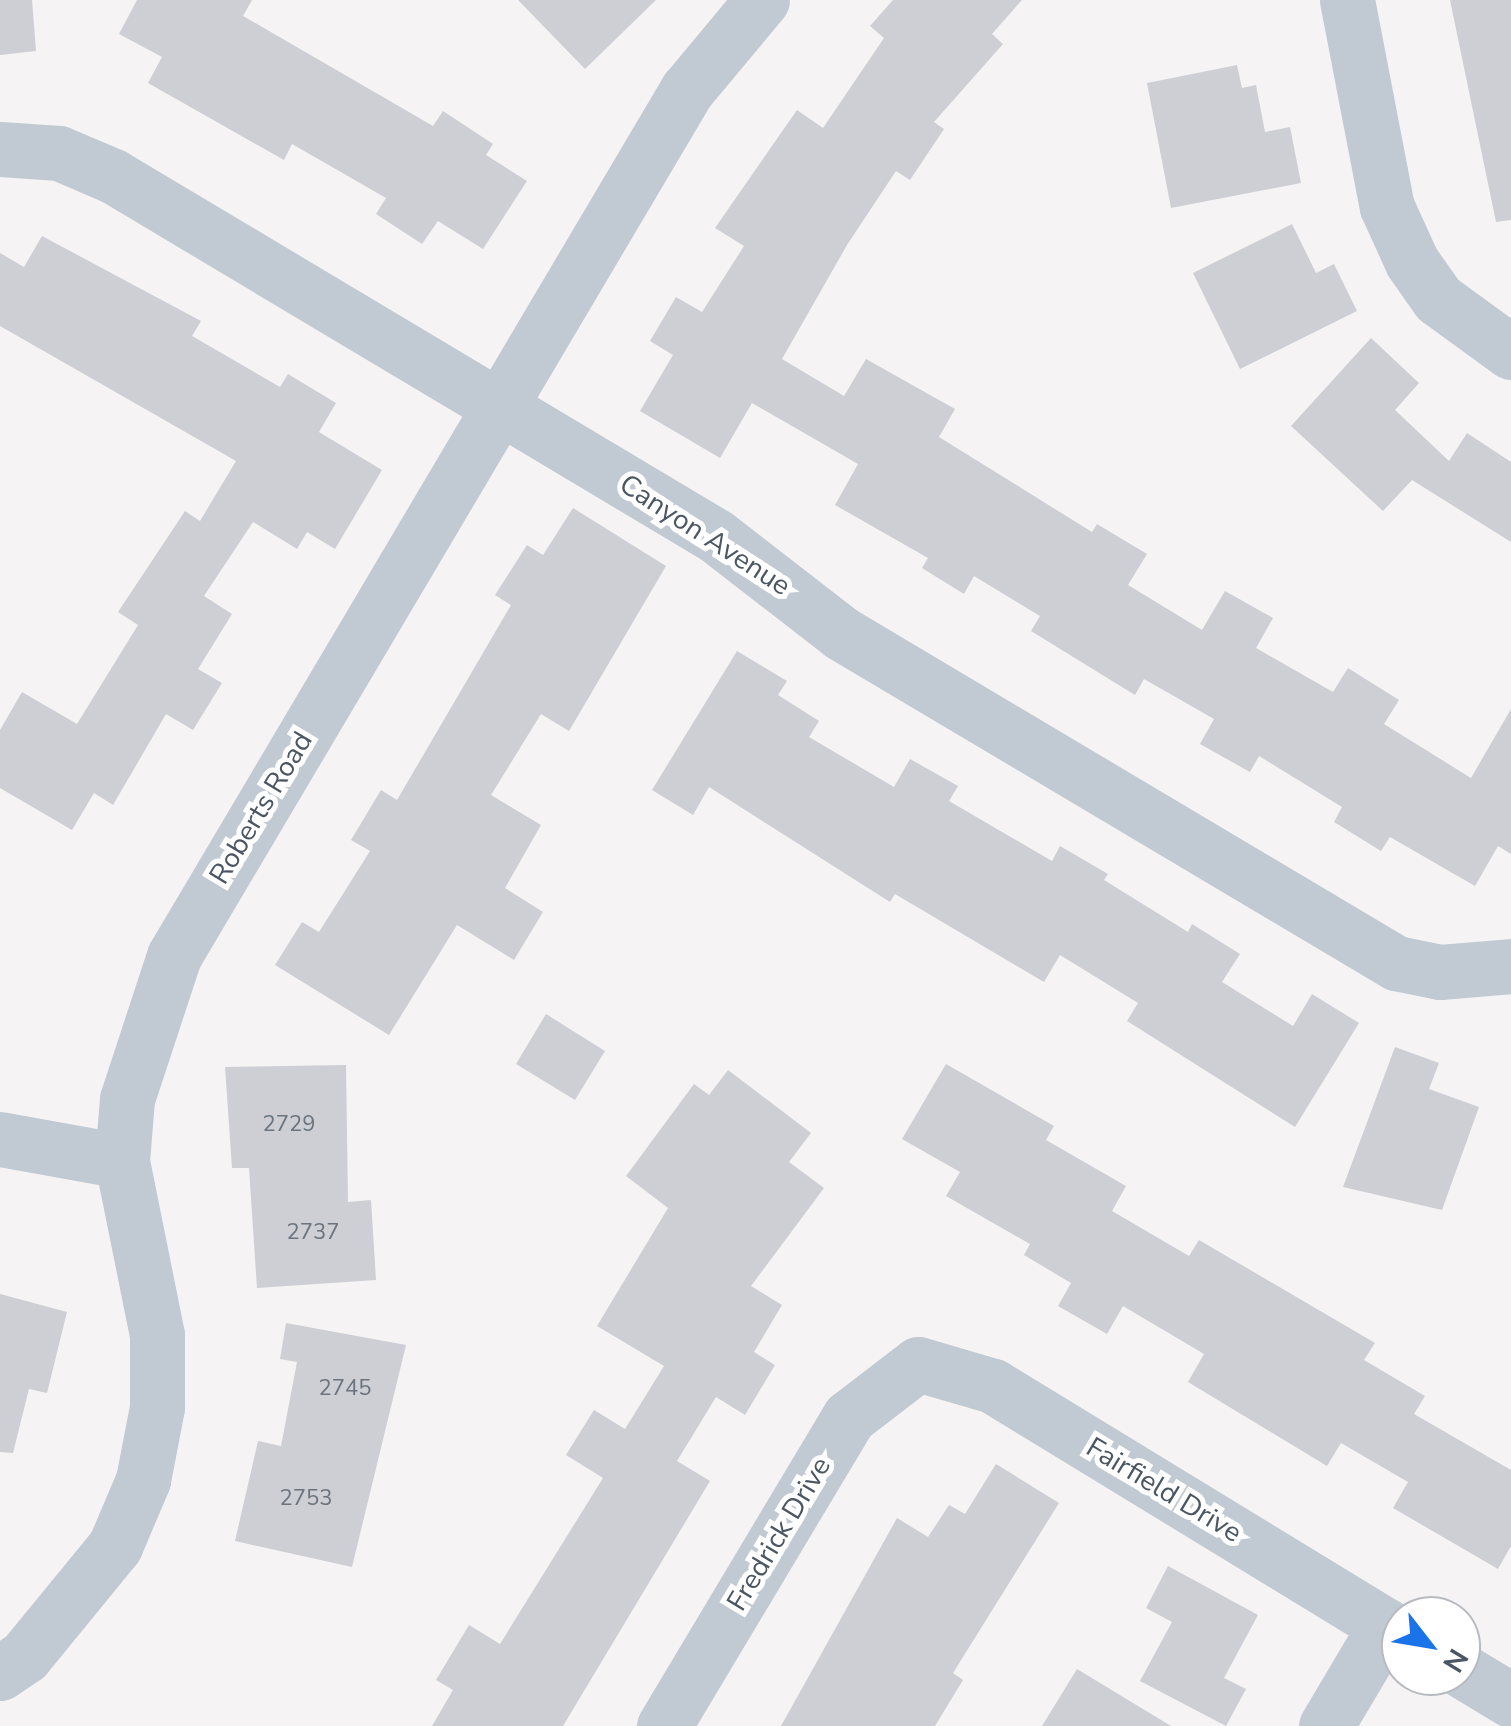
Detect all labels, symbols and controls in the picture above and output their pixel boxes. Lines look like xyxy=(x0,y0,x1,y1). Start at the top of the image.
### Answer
street label: Canyon Avenue xyxy=(613,467,797,603)
street label: Roberts Road xyxy=(202,726,320,890)
house number: 2729 xyxy=(263,1112,315,1138)
house number: 2737 xyxy=(287,1220,339,1246)
house number: 2745 xyxy=(319,1376,371,1402)
street label: Fairfield Drive xyxy=(1080,1430,1248,1550)
street label: Fredrick Drive xyxy=(720,1451,838,1617)
house number: 2753 xyxy=(280,1486,332,1512)
north arrow xyxy=(1381,1596,1481,1696)
text: N xyxy=(1433,1642,1477,1679)

